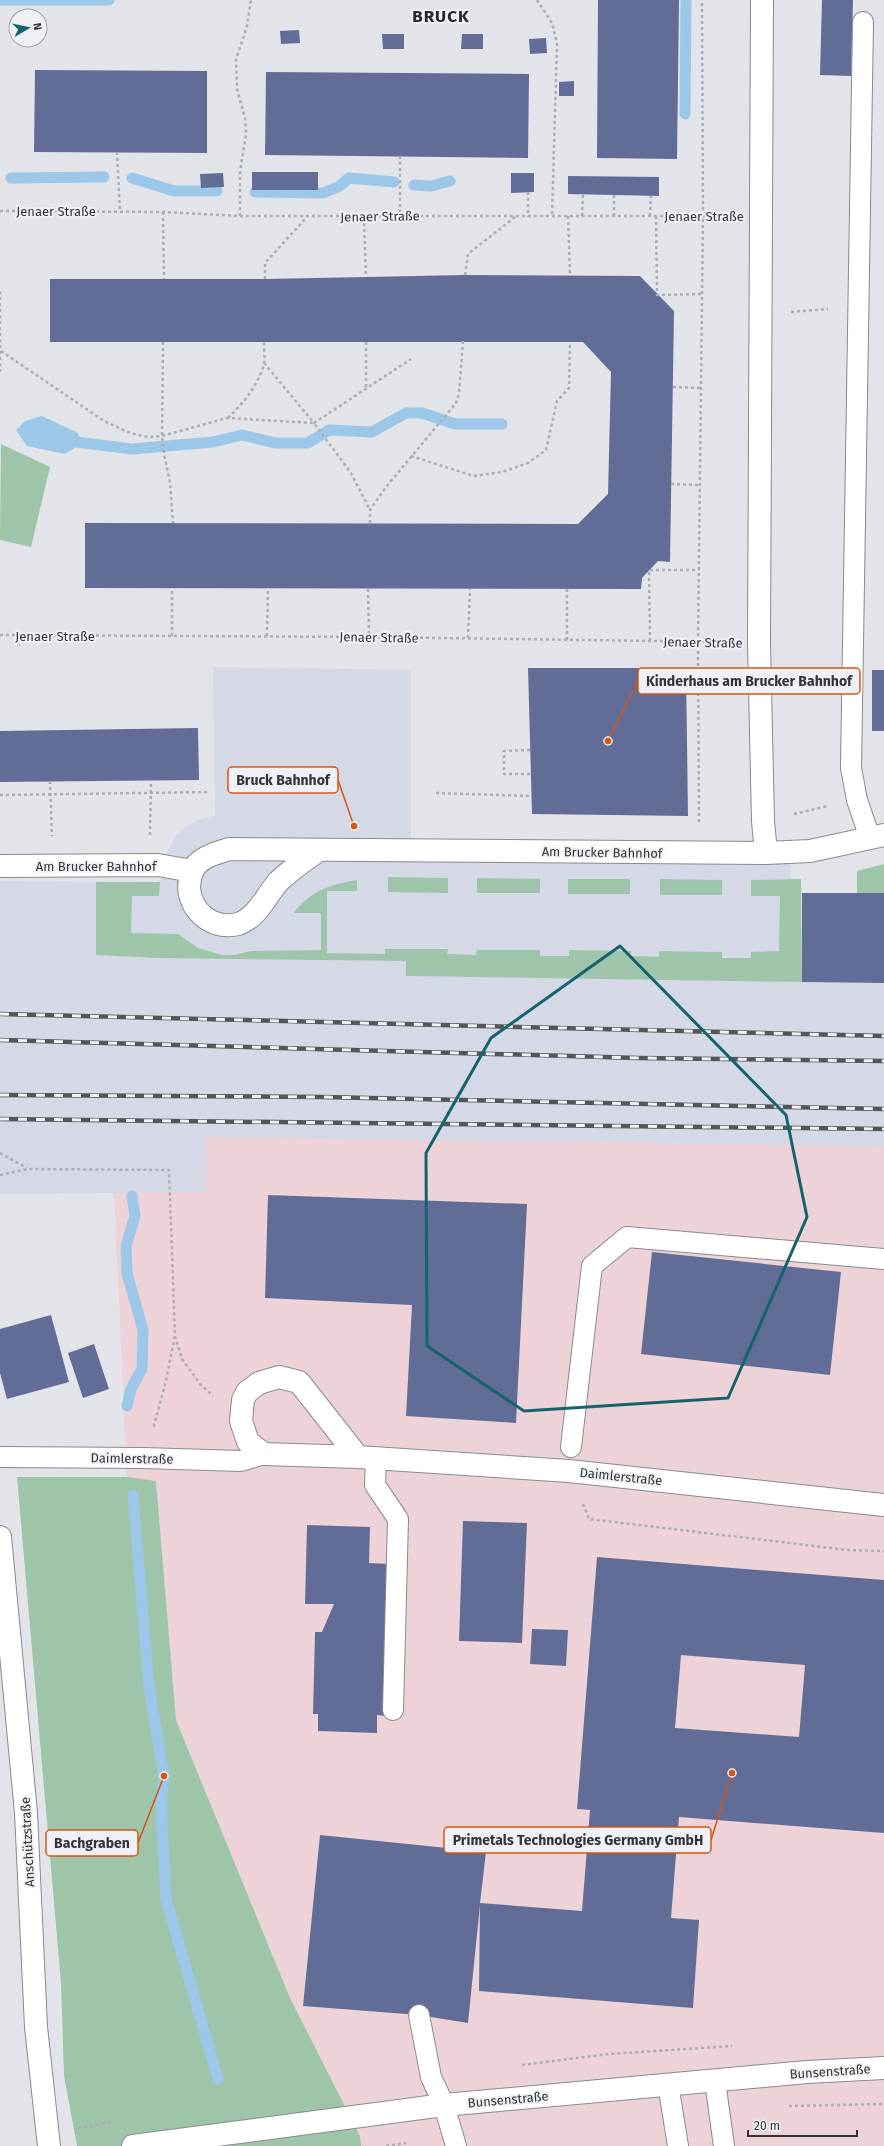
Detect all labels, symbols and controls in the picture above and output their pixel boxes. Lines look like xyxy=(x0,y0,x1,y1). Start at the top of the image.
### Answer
district label: BRUCK xyxy=(412,6,470,27)
north arrow xyxy=(8,8,48,48)
text: N xyxy=(30,22,44,31)
street label: Jenaer Straße xyxy=(16,204,96,219)
street label: Jenaer Straße xyxy=(340,208,420,225)
street label: Jenaer Straße xyxy=(664,209,744,224)
street label: Jenaer Straße xyxy=(15,629,95,644)
street label: Jenaer Straße xyxy=(339,629,419,646)
street label: Jenaer Straße xyxy=(663,634,743,651)
callout: Kinderhaus am Brucker Bahnhof xyxy=(638,668,860,694)
text: Kinderhaus am Brucker Bahnhof xyxy=(646,673,854,690)
callout: Bruck Bahnhof xyxy=(228,767,338,793)
text: Bruck Bahnhof xyxy=(236,772,332,789)
street label: Am Brucker Bahnhof xyxy=(542,844,664,861)
street label: Am Brucker Bahnhof xyxy=(36,859,158,874)
street label: Daimlerstraße xyxy=(90,1450,174,1467)
street label: Daimlerstraße xyxy=(579,1465,663,1488)
street label: Anschützstraße xyxy=(18,1797,37,1887)
callout: Primetals Technologies Germany GmbH xyxy=(444,1827,711,1853)
callout: Bachgraben xyxy=(46,1830,138,1856)
text: Primetals Technologies Germany GmbH xyxy=(453,1832,703,1849)
text: Bachgraben xyxy=(54,1835,130,1852)
street label: Bunsenstraße xyxy=(789,2061,871,2082)
street label: Bunsenstraße xyxy=(467,2088,549,2111)
scale bar xyxy=(748,2112,857,2138)
text: 20 m xyxy=(754,2119,780,2133)

